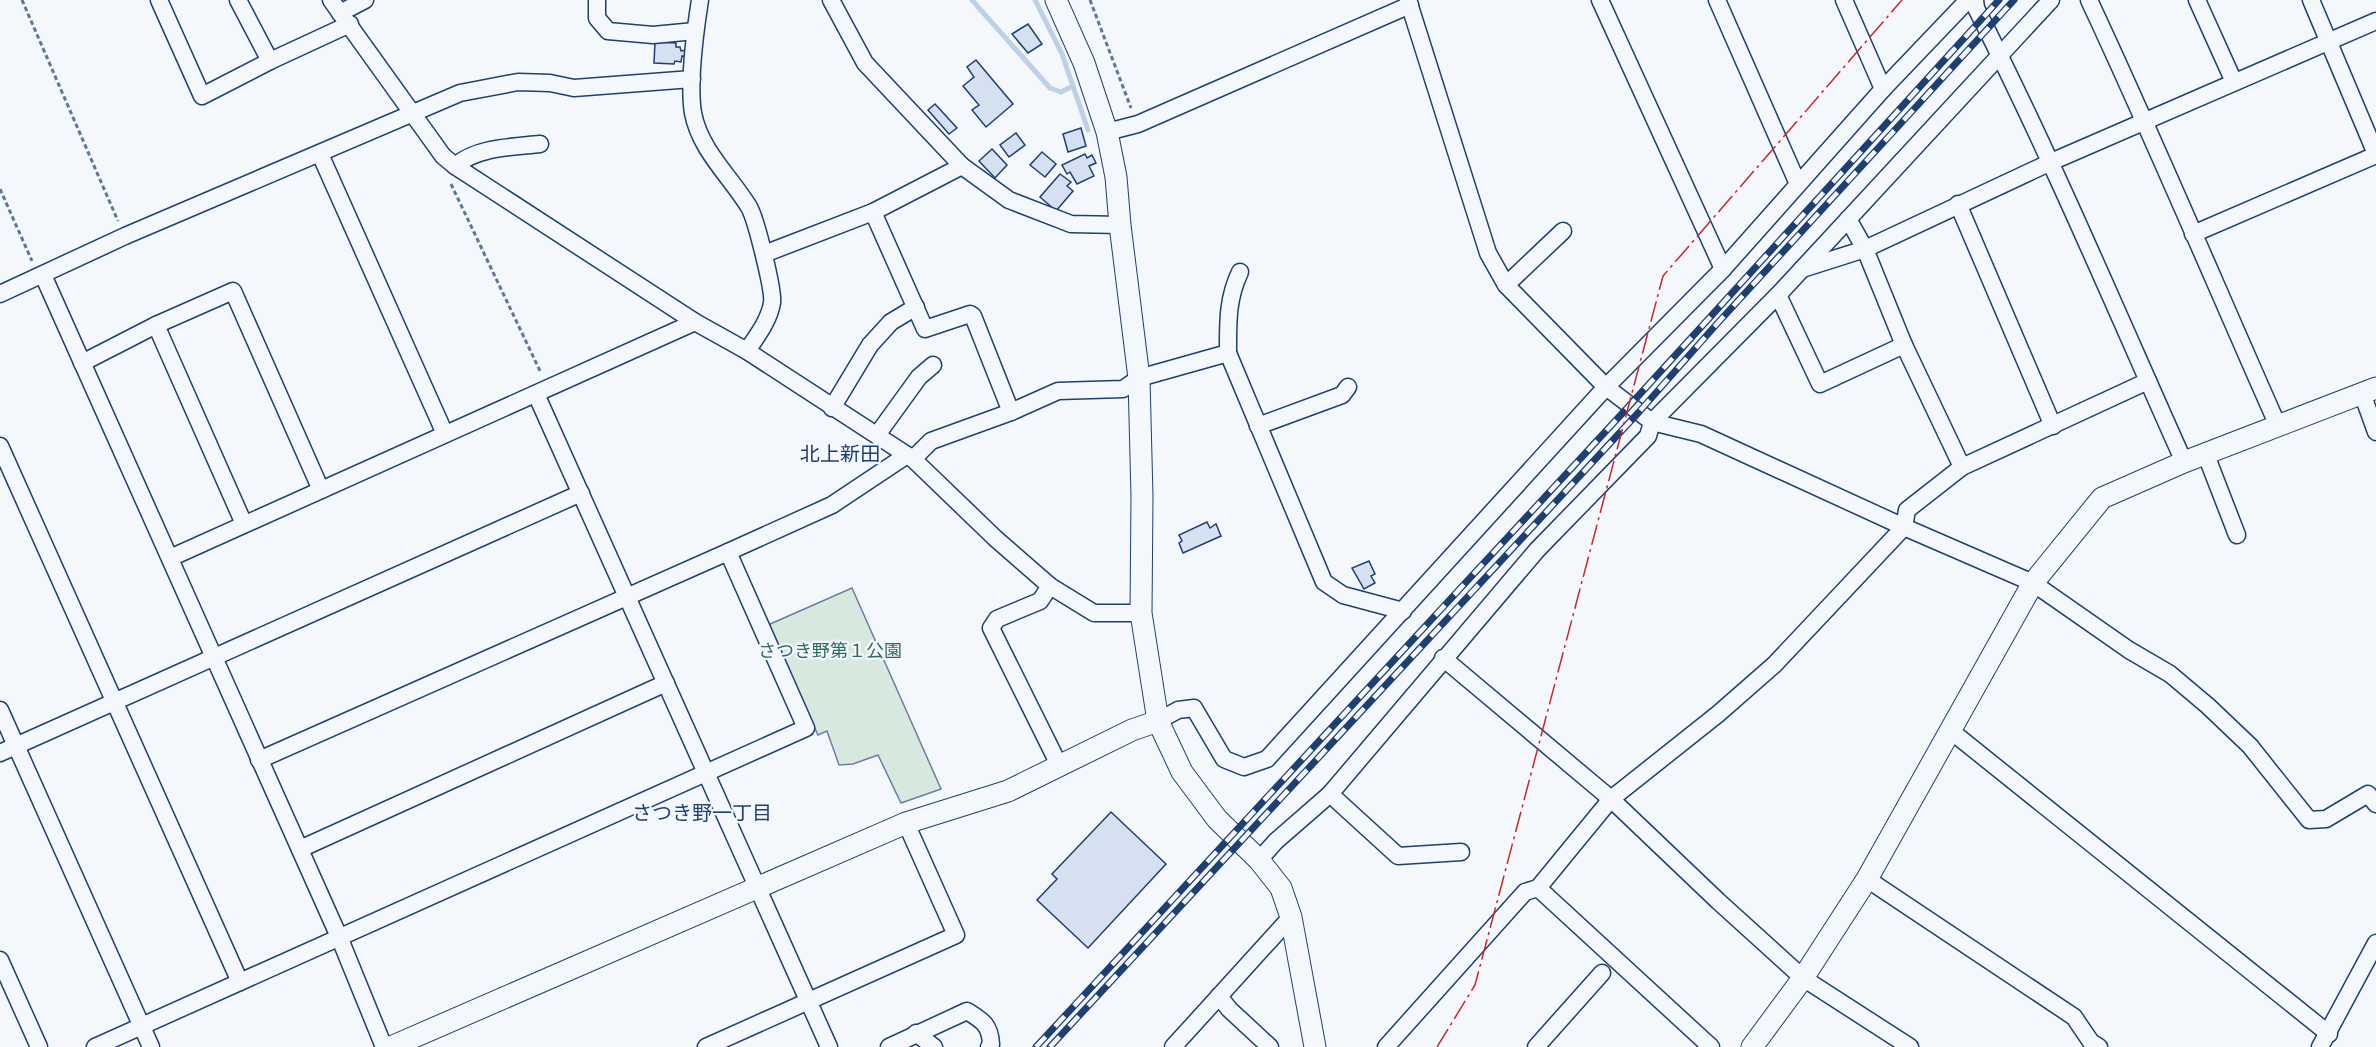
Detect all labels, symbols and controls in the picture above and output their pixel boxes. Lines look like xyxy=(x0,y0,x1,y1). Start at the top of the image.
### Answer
district label: 北上新田 xyxy=(800,443,880,467)
park label: さつき野第１公園 xyxy=(758,640,902,662)
district label: さつき野一丁目 xyxy=(632,802,772,826)

